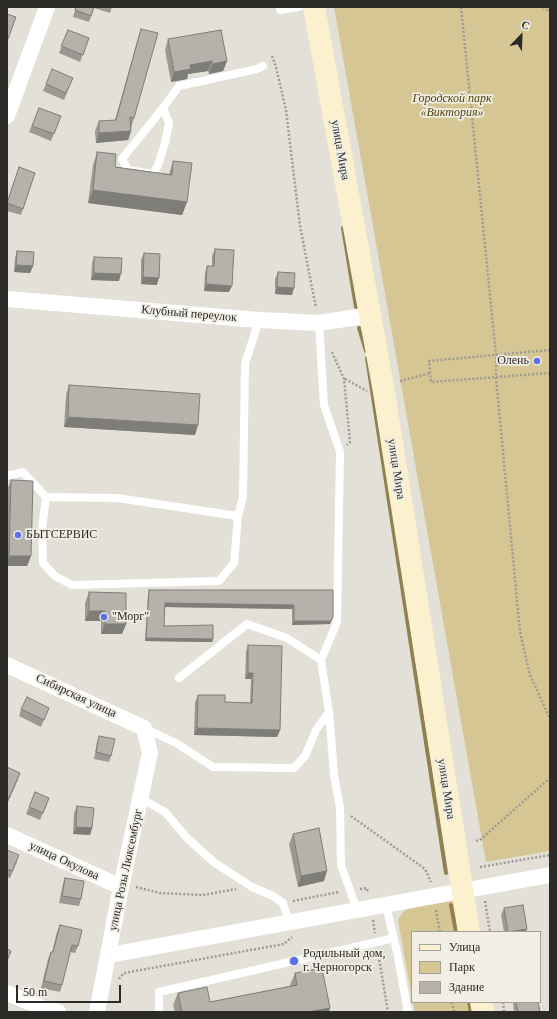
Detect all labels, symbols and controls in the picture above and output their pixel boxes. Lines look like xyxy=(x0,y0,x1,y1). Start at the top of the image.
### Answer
north arrow xyxy=(501,16,541,56)
text: С xyxy=(520,18,532,32)
park label: Городской парк «Виктория» xyxy=(412,92,492,120)
street label: улица Мира xyxy=(328,119,352,181)
street label: Клубный переулок xyxy=(141,303,237,325)
place label: Олень xyxy=(497,354,529,368)
marker: Олень xyxy=(532,356,542,366)
street label: улица Мира xyxy=(384,438,408,500)
place label: БЫТСЕРВИС xyxy=(26,528,97,542)
marker: БЫТСЕРВИС xyxy=(13,530,23,540)
place label: "Морг" xyxy=(112,610,149,624)
marker: "Морг" xyxy=(99,612,109,622)
street label: Сибирская улица xyxy=(33,671,119,721)
street label: улица Мира xyxy=(434,758,458,820)
street label: улица Розы Люксембург xyxy=(106,808,146,932)
street label: улица Окулова xyxy=(27,839,101,883)
legend xyxy=(411,931,541,1003)
text: Улица xyxy=(449,940,480,954)
place label: Родильный дом, г. Черногорск xyxy=(303,947,385,975)
marker: Родильный дом, г. Черногорск xyxy=(288,955,300,967)
text: Парк xyxy=(449,960,475,974)
scale bar xyxy=(18,977,123,1003)
text: Здание xyxy=(449,980,484,994)
text: 50 m xyxy=(23,985,47,999)

